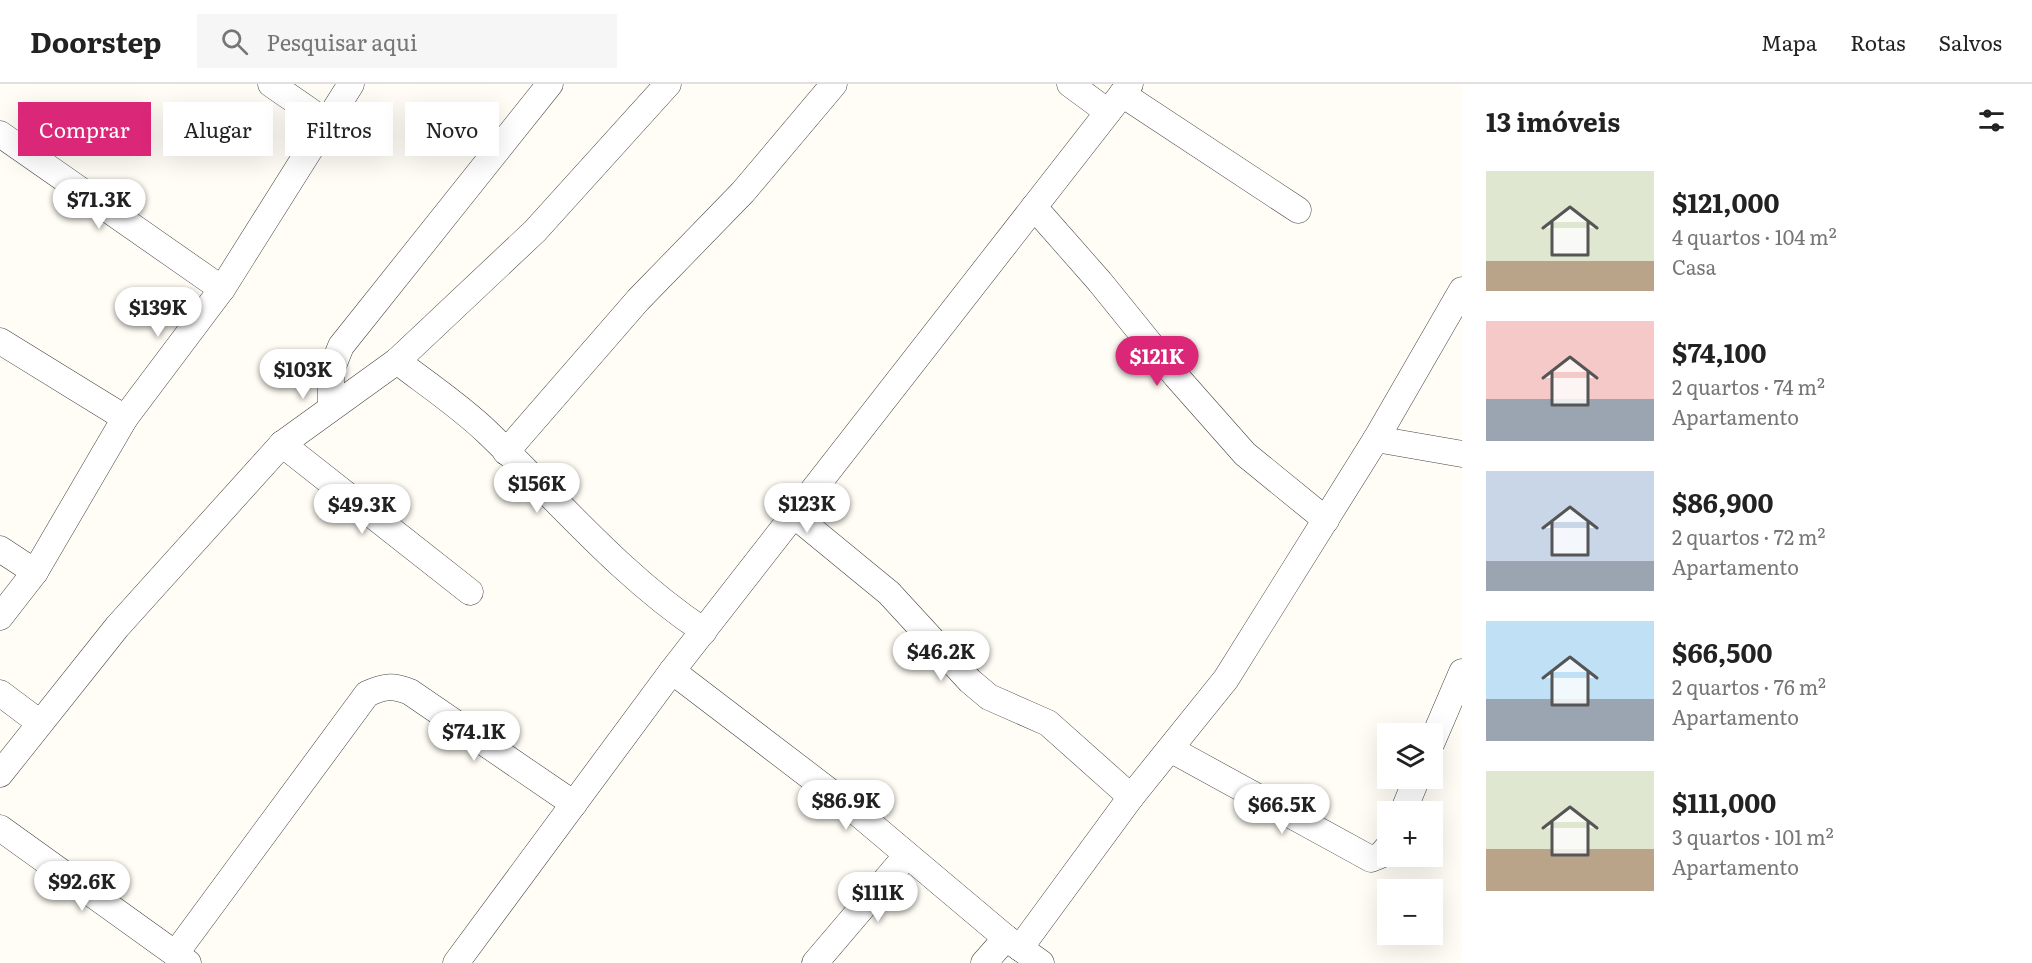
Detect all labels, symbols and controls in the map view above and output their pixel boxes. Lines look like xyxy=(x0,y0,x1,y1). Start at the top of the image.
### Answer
search box xyxy=(197,14,617,68)
text: Doorstep xyxy=(30,20,161,62)
icon: search xyxy=(218,25,251,58)
text: Pesquisar aqui xyxy=(266,25,417,58)
text: Mapa xyxy=(1761,26,1817,57)
text: Rotas xyxy=(1850,26,1906,57)
text: Salvos xyxy=(1939,26,2002,57)
text: 13 imóveis xyxy=(1486,101,1620,140)
chip: Comprar xyxy=(18,102,151,156)
chip: Alugar xyxy=(163,102,273,156)
chip: Filtros xyxy=(285,102,393,156)
chip: Novo xyxy=(405,102,499,156)
icon: filters xyxy=(1975,104,2008,137)
pin: $71.3K xyxy=(50,179,148,230)
text: $121,000 xyxy=(1672,182,1779,221)
text: $71.3K xyxy=(67,183,131,213)
icon: home xyxy=(1534,195,1606,267)
text: 4 quartos · 104 m² xyxy=(1672,221,1837,251)
text: Casa xyxy=(1672,251,1716,281)
pin: $139K xyxy=(116,287,200,338)
text: $139K xyxy=(129,291,187,321)
text: $74,100 xyxy=(1672,332,1767,371)
pin: $121K xyxy=(1115,336,1199,387)
text: $121K xyxy=(1130,340,1184,370)
icon: home xyxy=(1534,345,1606,417)
pin: $103K xyxy=(261,349,345,400)
text: $103K xyxy=(274,353,333,383)
text: 2 quartos · 74 m² xyxy=(1672,371,1825,401)
text: Apartamento xyxy=(1672,401,1799,431)
pin: $156K xyxy=(495,463,579,514)
text: $156K xyxy=(508,467,566,497)
text: $86,900 xyxy=(1672,482,1773,521)
pin: $123K xyxy=(765,483,849,534)
pin: $49.3K xyxy=(313,484,411,535)
text: $123K xyxy=(778,487,836,517)
text: $49.3K xyxy=(328,488,396,518)
icon: home xyxy=(1534,495,1606,567)
text: 2 quartos · 72 m² xyxy=(1672,521,1825,551)
text: Apartamento xyxy=(1672,551,1799,581)
pin: $46.2K xyxy=(892,631,990,682)
text: $66,500 xyxy=(1672,632,1773,671)
text: $46.2K xyxy=(907,635,975,665)
icon: home xyxy=(1534,645,1606,717)
text: 2 quartos · 76 m² xyxy=(1672,671,1826,701)
text: Apartamento xyxy=(1672,701,1799,731)
pin: $74.1K xyxy=(425,711,523,762)
text: $74.1K xyxy=(442,715,506,745)
map controls xyxy=(1377,723,1443,945)
button: layers xyxy=(1377,723,1443,789)
pin: $86.9K xyxy=(797,780,895,831)
text: $111,000 xyxy=(1672,782,1776,821)
text: $86.9K xyxy=(811,784,881,814)
pin: $66.5K xyxy=(1233,784,1331,835)
text: $66.5K xyxy=(1248,788,1316,818)
icon: home xyxy=(1534,795,1606,867)
button: + xyxy=(1377,801,1443,867)
text: 3 quartos · 101 m² xyxy=(1672,821,1834,851)
text: Apartamento xyxy=(1672,851,1799,881)
pin: $92.6K xyxy=(33,861,131,912)
text: $92.6K xyxy=(48,865,116,895)
pin: $111K xyxy=(836,872,920,923)
text: $111K xyxy=(852,876,904,906)
button: − xyxy=(1377,879,1443,945)

